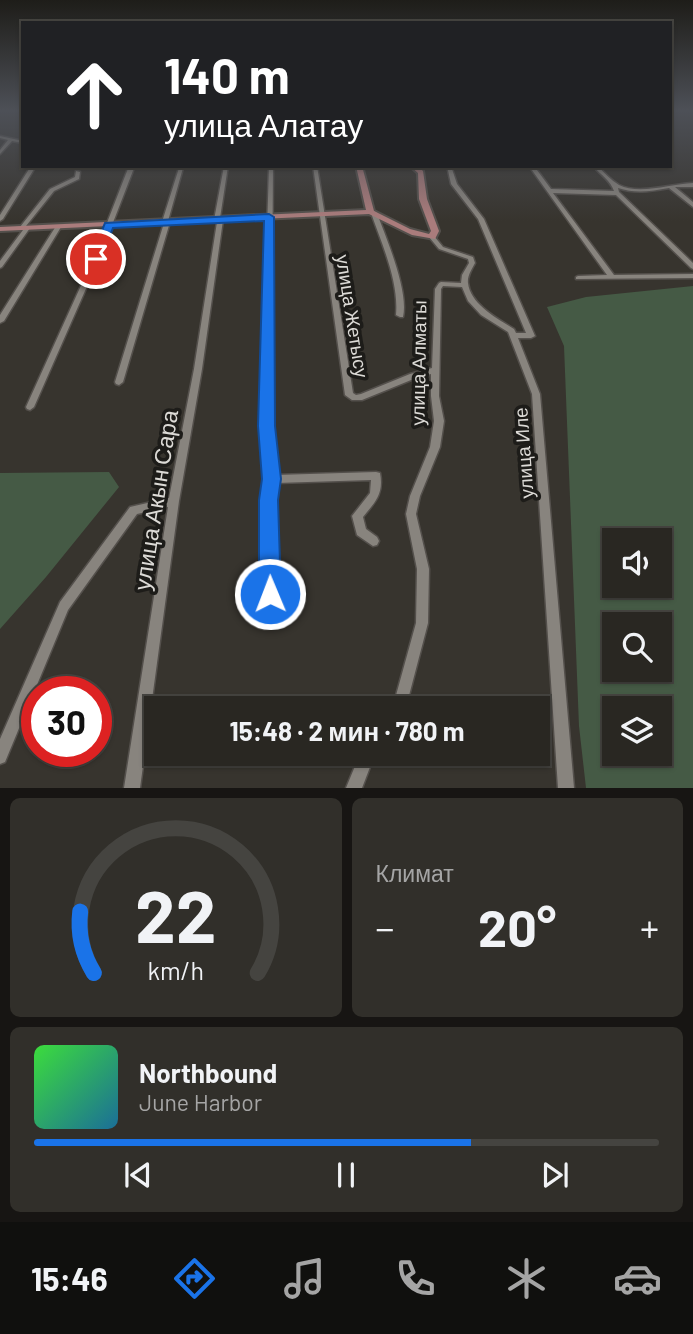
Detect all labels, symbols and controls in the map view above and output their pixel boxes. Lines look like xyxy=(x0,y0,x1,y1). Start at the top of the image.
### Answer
text: 140 m xyxy=(164,45,290,104)
icon: ahead xyxy=(49,49,140,140)
text: улица Алатау xyxy=(164,105,363,143)
pin xyxy=(66,229,126,289)
icon: arrive xyxy=(77,240,115,278)
street label: улица Жетысу xyxy=(332,253,374,380)
street label: улица Алматы xyxy=(405,300,431,426)
street label: улица Иле xyxy=(508,407,538,499)
street label: улица Акын Сара xyxy=(127,408,183,592)
map controls xyxy=(602,528,672,766)
button: sound xyxy=(602,528,672,598)
position arrow xyxy=(233,557,307,631)
button: search xyxy=(602,612,672,682)
speed limit sign: 30 xyxy=(21,676,112,767)
button: layers xyxy=(602,696,672,766)
text: 15:48 · 2 мин · 780 m xyxy=(230,715,464,746)
text: Климат xyxy=(376,859,454,887)
text: 22 xyxy=(135,871,217,959)
text: 20° xyxy=(478,895,556,957)
text: − xyxy=(376,904,395,950)
text: + xyxy=(640,904,659,950)
text: km/h xyxy=(147,955,204,985)
text: Northbound xyxy=(139,1057,277,1088)
text: June Harbor xyxy=(139,1088,262,1116)
icon: previous xyxy=(119,1156,157,1194)
icon: pause xyxy=(327,1156,365,1194)
icon: next xyxy=(536,1156,574,1194)
icon: directions xyxy=(170,1254,219,1303)
icon: music xyxy=(280,1254,329,1303)
icon: phone xyxy=(391,1254,440,1303)
icon: climate xyxy=(502,1254,551,1303)
icon: car xyxy=(613,1254,662,1303)
text: 15:46 xyxy=(31,1259,108,1297)

